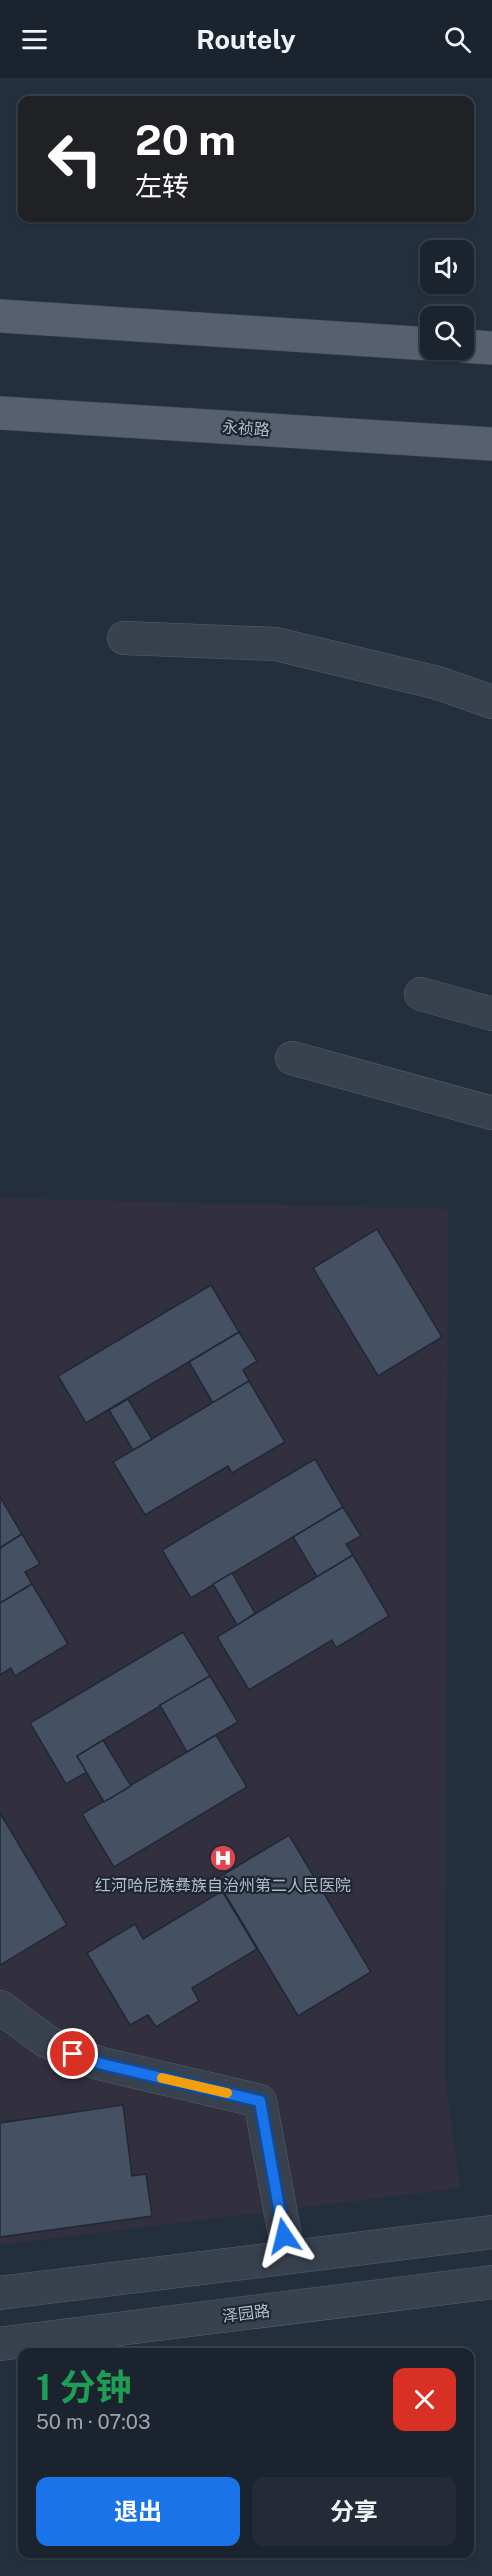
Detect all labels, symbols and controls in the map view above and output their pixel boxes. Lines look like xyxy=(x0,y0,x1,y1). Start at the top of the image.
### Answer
icon: menu xyxy=(18,23,51,56)
text: Routely xyxy=(196,23,296,55)
icon: search xyxy=(441,23,474,56)
text: 20 m xyxy=(135,115,236,164)
icon: left xyxy=(36,120,114,198)
text: 左转 xyxy=(135,170,189,202)
map controls xyxy=(420,240,474,360)
button: sound xyxy=(420,240,474,294)
button: search xyxy=(420,306,474,360)
street label: 永祯路 xyxy=(221,417,271,440)
hospital icon: 红河哈尼族彝族自治州第二人民医院 xyxy=(208,1843,238,1873)
place label: 红河哈尼族彝族自治州第二人民医院 xyxy=(95,1876,351,1895)
pin xyxy=(47,2028,98,2079)
icon: arrive xyxy=(56,2037,89,2070)
position arrow xyxy=(252,2204,316,2268)
street label: 泽园路 xyxy=(221,2301,271,2326)
text: 1 分钟 xyxy=(36,2366,132,2408)
button: close xyxy=(393,2368,456,2431)
text: 50 m · 07:03 xyxy=(36,2410,151,2434)
button: 退出 xyxy=(36,2477,240,2546)
button: 分享 xyxy=(252,2477,456,2546)

